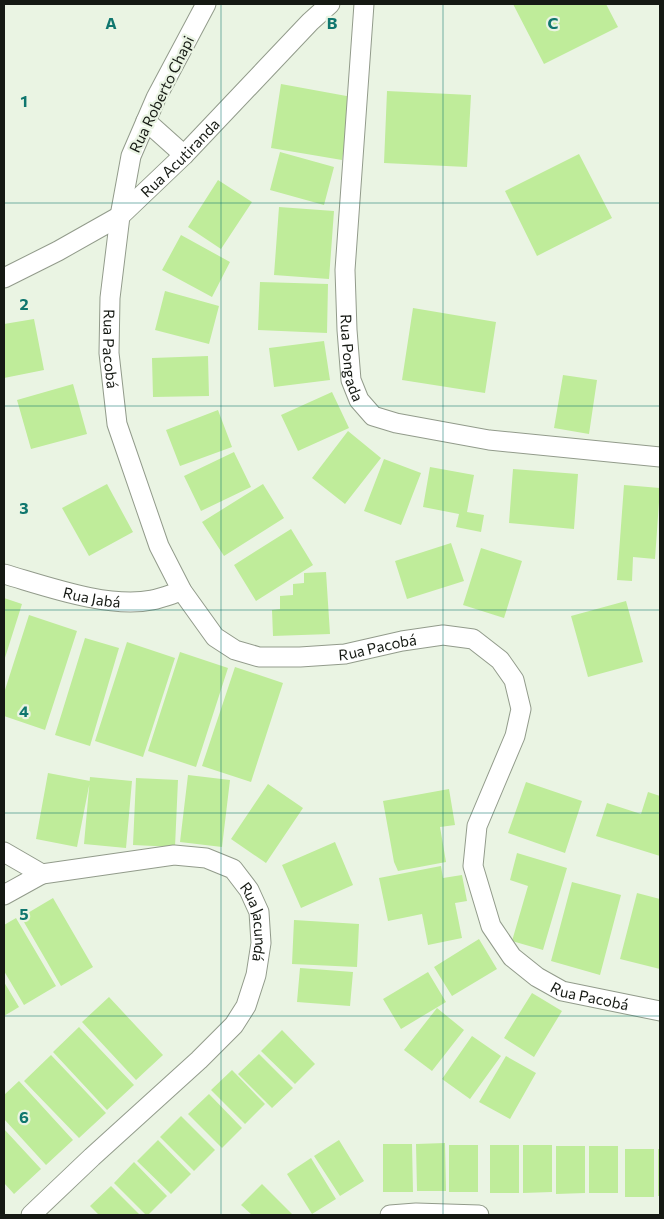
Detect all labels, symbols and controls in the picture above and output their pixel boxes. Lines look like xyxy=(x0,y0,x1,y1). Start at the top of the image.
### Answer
text: A xyxy=(105,13,117,32)
text: B xyxy=(327,13,338,32)
text: C xyxy=(548,13,559,32)
street label: Rua Roberto Chapi xyxy=(125,33,197,155)
text: 1 xyxy=(20,91,28,110)
street label: Rua Acutiranda xyxy=(137,115,223,201)
text: 2 xyxy=(19,294,29,313)
street label: Rua Pacobá xyxy=(100,309,122,389)
street label: Rua Pongada xyxy=(337,314,368,404)
text: 3 xyxy=(19,498,29,517)
street label: Rua Jabá xyxy=(61,583,121,611)
street label: Rua Pacobá xyxy=(338,630,418,663)
text: 4 xyxy=(19,701,29,720)
street label: Rua Jacundá xyxy=(237,878,270,963)
text: 5 xyxy=(19,904,29,923)
street label: Rua Pacobá xyxy=(548,978,630,1013)
text: 6 xyxy=(19,1107,29,1126)

